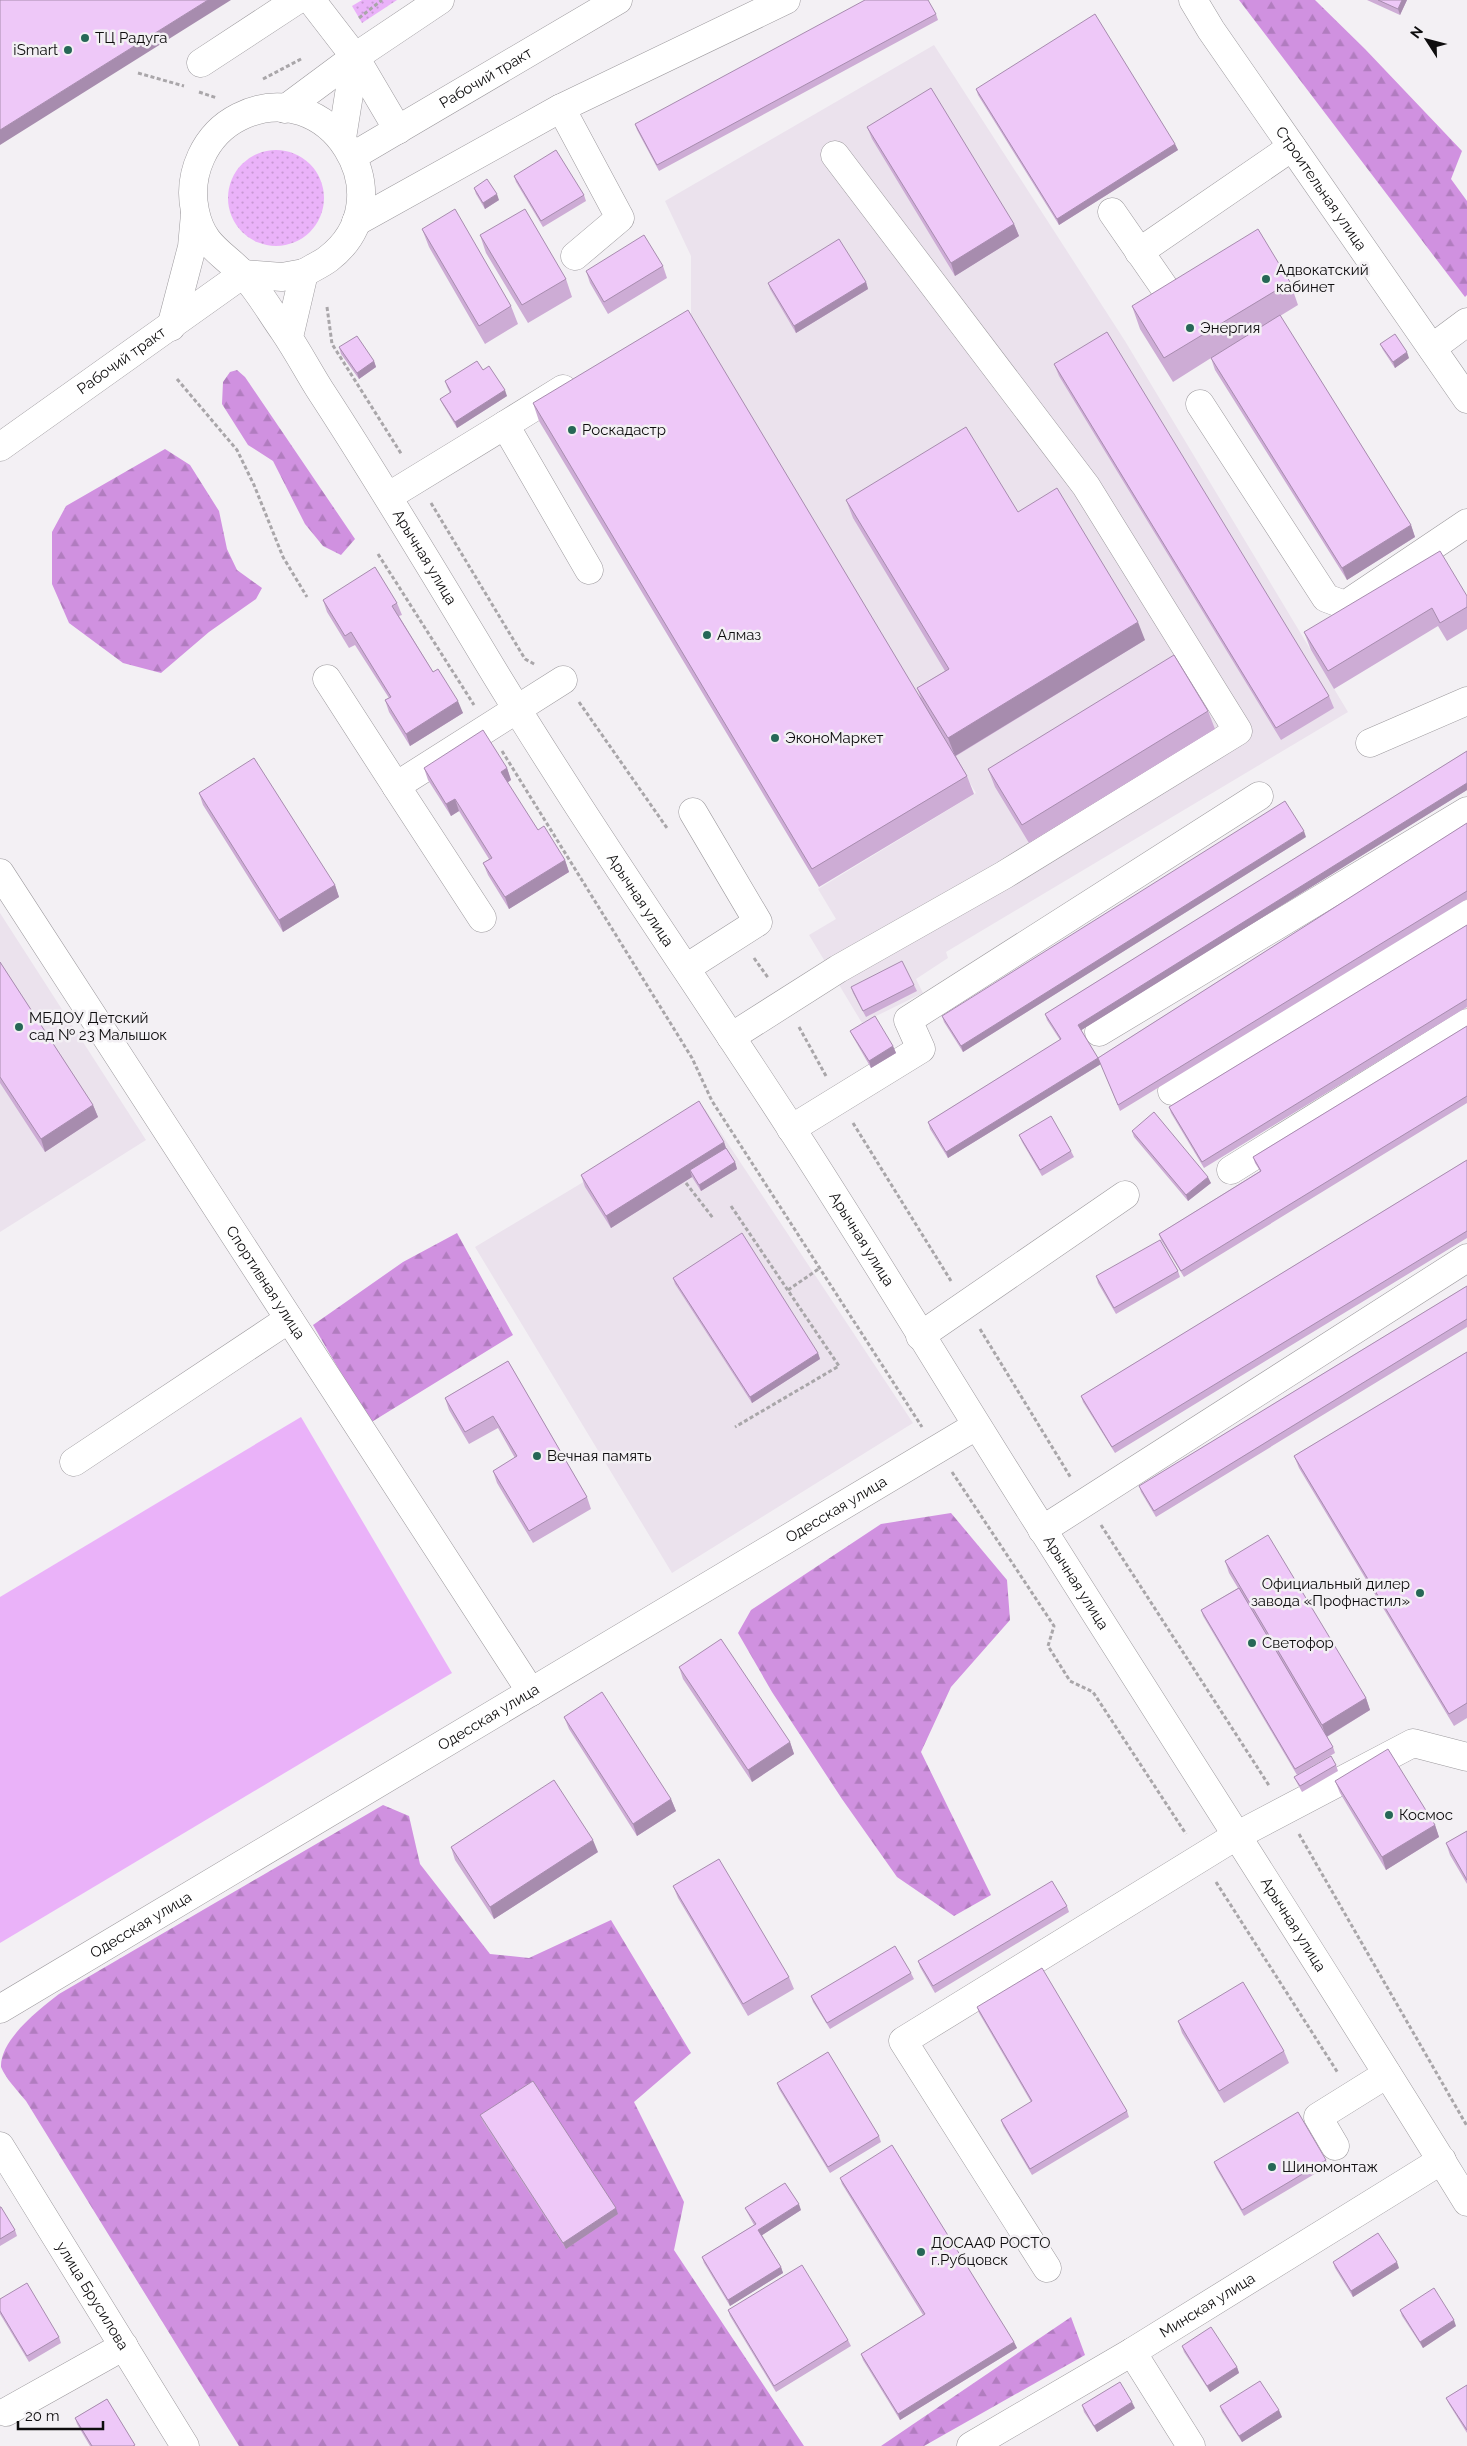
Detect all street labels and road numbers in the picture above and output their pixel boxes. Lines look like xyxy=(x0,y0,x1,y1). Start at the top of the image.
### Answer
street label: Рабочий тракт xyxy=(436,44,535,112)
street label: Строительная улица xyxy=(1272,123,1370,254)
street label: Рабочий тракт xyxy=(74,323,169,398)
street label: Арычная улица xyxy=(389,506,460,608)
street label: Арычная улица xyxy=(603,850,678,950)
street label: Арычная улица xyxy=(825,1189,898,1290)
street label: Спортивная улица xyxy=(222,1222,309,1343)
street label: Одесская улица xyxy=(782,1472,890,1547)
street label: Арычная улица xyxy=(1040,1532,1113,1633)
street label: Одесская улица xyxy=(435,1680,542,1754)
street label: Арычная улица xyxy=(1257,1874,1330,1975)
street label: Одесская улица xyxy=(87,1888,195,1962)
street label: улица Брусилова xyxy=(52,2238,133,2353)
street label: Минская улица xyxy=(1156,2269,1258,2342)

